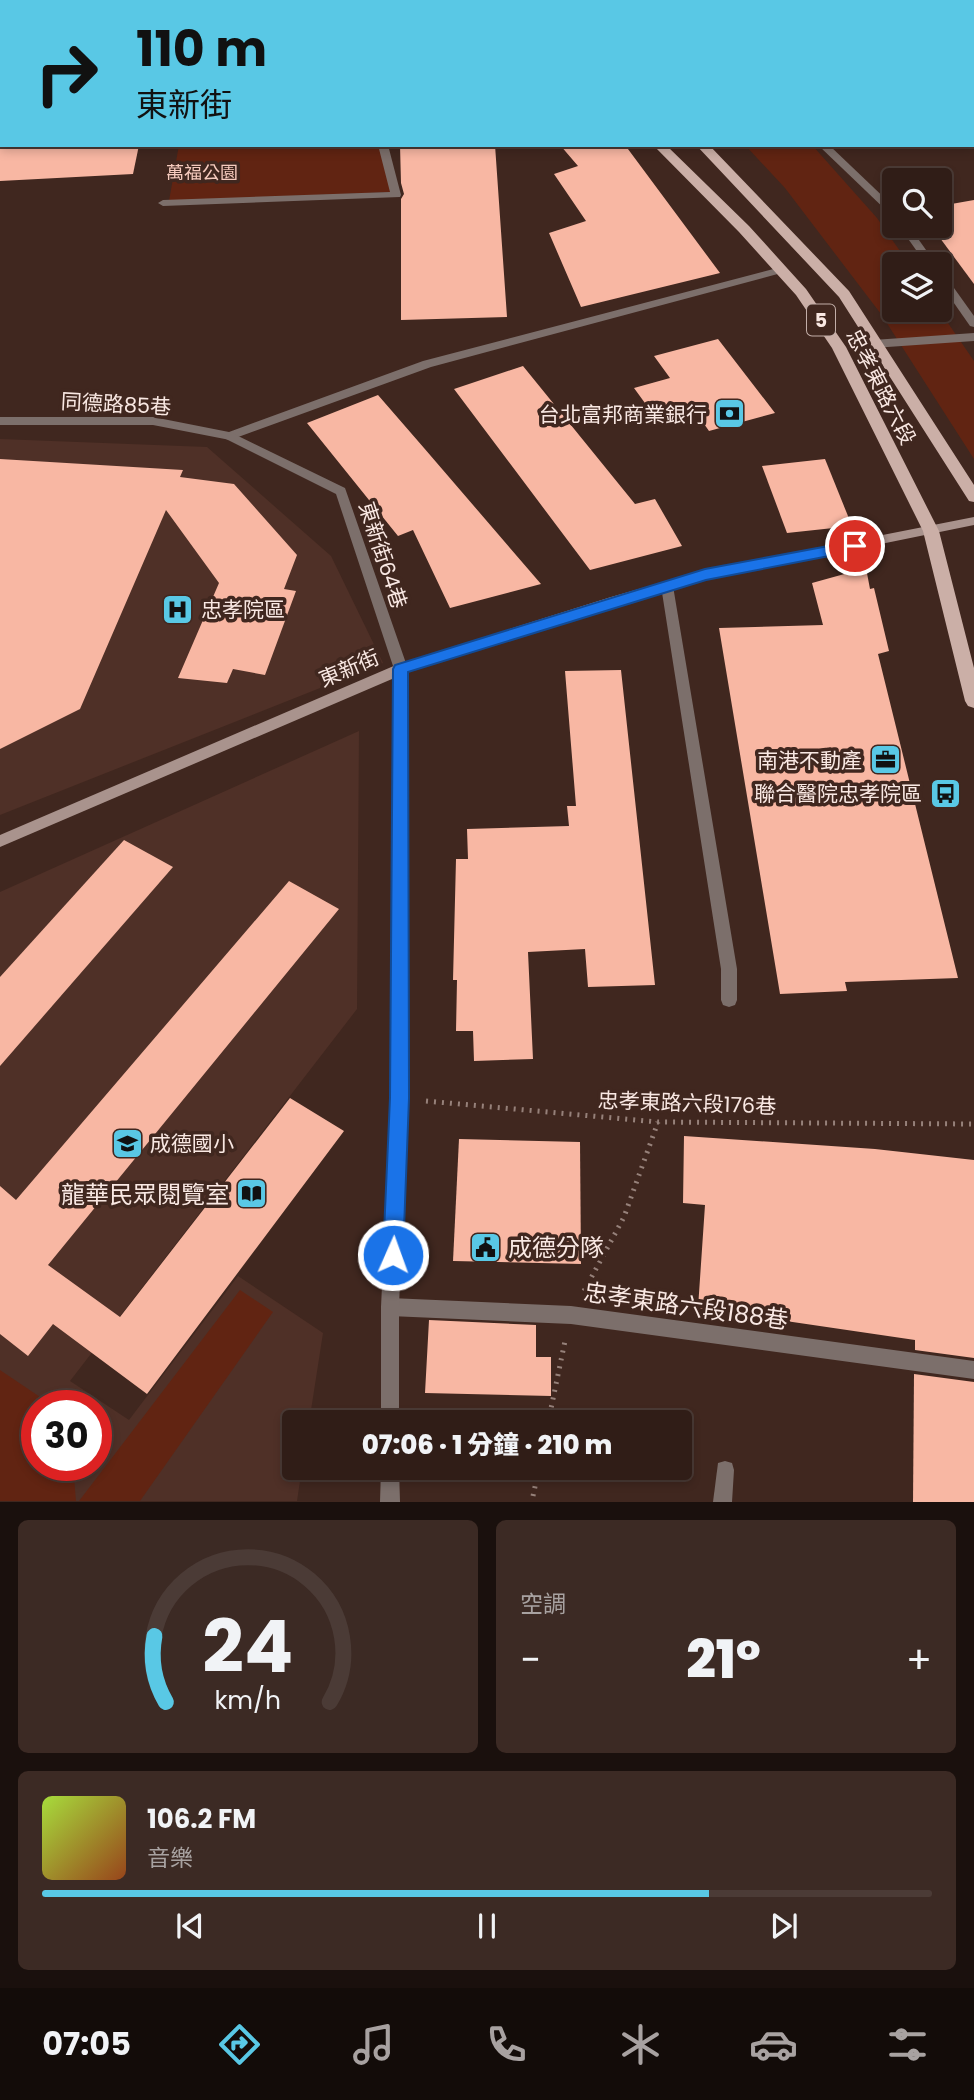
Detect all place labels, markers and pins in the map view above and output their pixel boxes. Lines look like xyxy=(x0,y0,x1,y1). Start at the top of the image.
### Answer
bank icon: 台北富邦商業銀行 xyxy=(713,397,747,431)
place label: 台北富邦商業銀行 xyxy=(539,400,707,429)
pin xyxy=(825,516,885,576)
hospital icon: 忠孝院區 xyxy=(161,592,195,626)
place label: 忠孝院區 xyxy=(201,595,285,624)
office icon: 南港不動產 xyxy=(868,743,902,777)
place label: 南港不動產 xyxy=(757,746,862,775)
bus stop icon: 聯合醫院忠孝院區 xyxy=(928,776,962,810)
place label: 聯合醫院忠孝院區 xyxy=(754,779,922,808)
school or university icon: 成德國小 xyxy=(110,1126,144,1160)
place label: 成德國小 xyxy=(150,1129,234,1158)
library icon: 龍華民眾閱覽室 xyxy=(235,1177,269,1211)
place label: 龍華民眾閱覽室 xyxy=(61,1178,229,1211)
public building icon: 成德分隊 xyxy=(468,1230,502,1264)
place label: 成德分隊 xyxy=(508,1231,604,1264)

